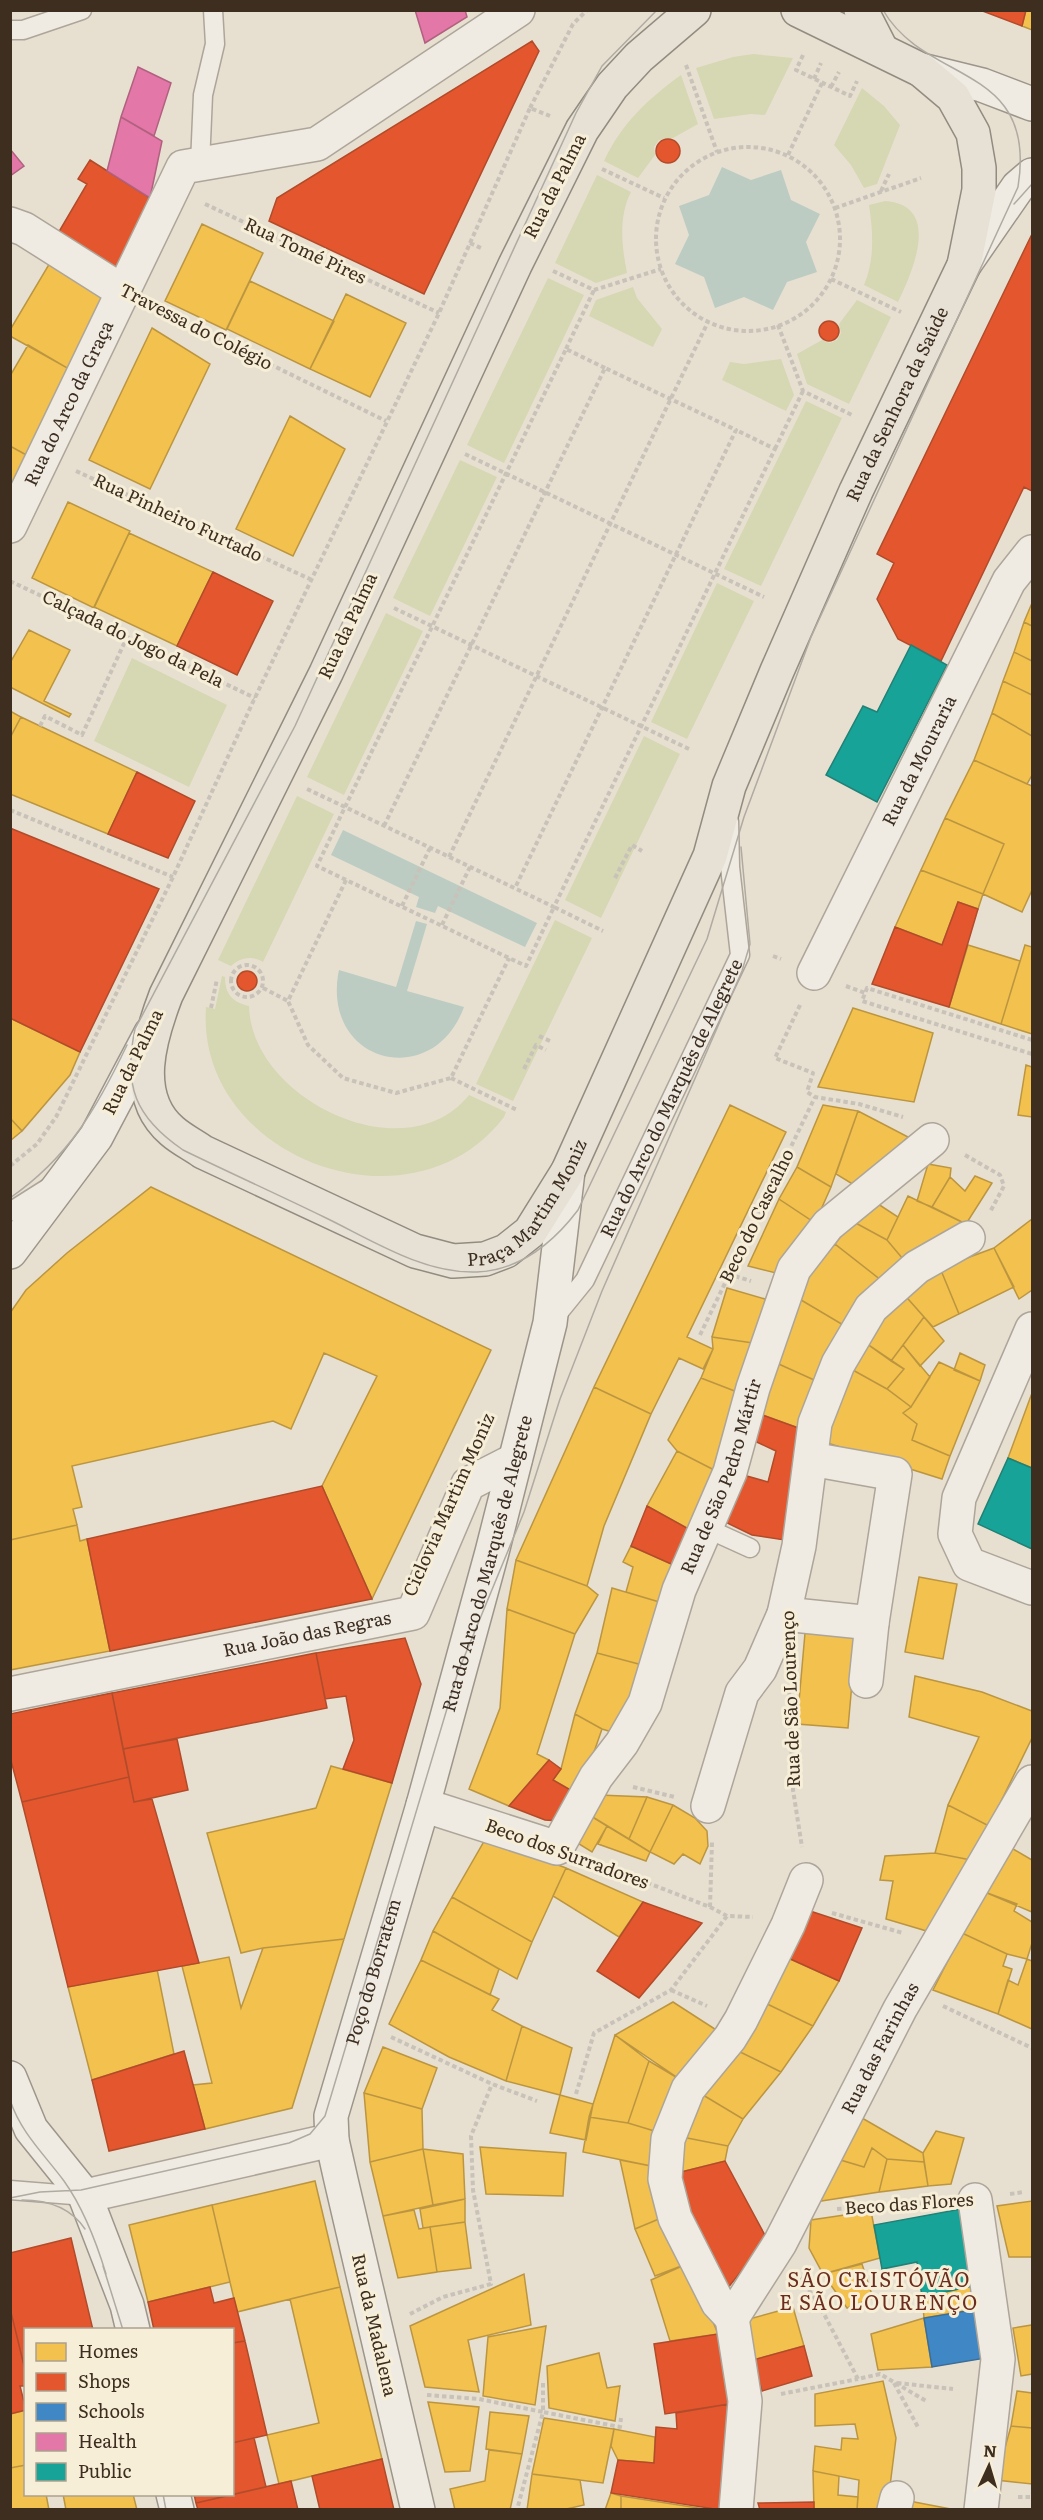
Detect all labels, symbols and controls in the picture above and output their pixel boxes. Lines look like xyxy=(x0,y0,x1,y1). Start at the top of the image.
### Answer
street label: Rua da Palma xyxy=(516,128,592,243)
street label: Rua Tomé Pires xyxy=(240,210,371,290)
street label: Travessa do Colégio xyxy=(115,275,278,376)
street label: Rua da Senhora da Saúde xyxy=(838,302,954,505)
street label: Rua do Arco da Graça xyxy=(16,315,119,490)
street label: Rua Pinheiro Furtado xyxy=(90,466,268,568)
street label: Rua da Palma xyxy=(310,567,383,683)
street label: Calçada do Jogo da Pela xyxy=(38,582,229,694)
street label: Rua da Mouraria xyxy=(874,690,962,830)
street label: Rua do Arco do Marquês de Alegrete xyxy=(592,954,748,1242)
street label: Rua da Palma xyxy=(94,1004,169,1119)
street label: Praça Martim Moniz xyxy=(466,1134,593,1272)
street label: Beco do Cascalho xyxy=(711,1144,800,1287)
street label: Rua de São Pedro Mártir xyxy=(672,1374,767,1578)
street label: Ciclovia Martim Moniz xyxy=(395,1408,500,1600)
street label: Rua do Arco do Marquês de Alegrete xyxy=(434,1412,538,1715)
street label: Rua João das Regras xyxy=(220,1603,393,1663)
street label: Rua de São Lourenço xyxy=(773,1610,806,1788)
street label: Beco dos Surradores xyxy=(482,1810,653,1895)
street label: Poço do Borratem xyxy=(338,1895,407,2048)
street label: Rua das Farinhas xyxy=(833,1977,925,2118)
street label: Beco das Flores xyxy=(844,2185,974,2220)
street label: Rua da Madalena xyxy=(346,2251,405,2399)
district label: SÃO CRISTÓVÃO E SÃO LOURENÇO xyxy=(779,2263,979,2316)
legend xyxy=(24,2328,234,2496)
text: Homes xyxy=(78,2337,138,2364)
text: Shops xyxy=(78,2367,130,2394)
text: Schools xyxy=(78,2397,144,2424)
text: Health xyxy=(78,2427,137,2454)
north arrow xyxy=(959,2436,1019,2496)
text: N xyxy=(983,2438,998,2462)
text: Public xyxy=(78,2457,132,2484)

